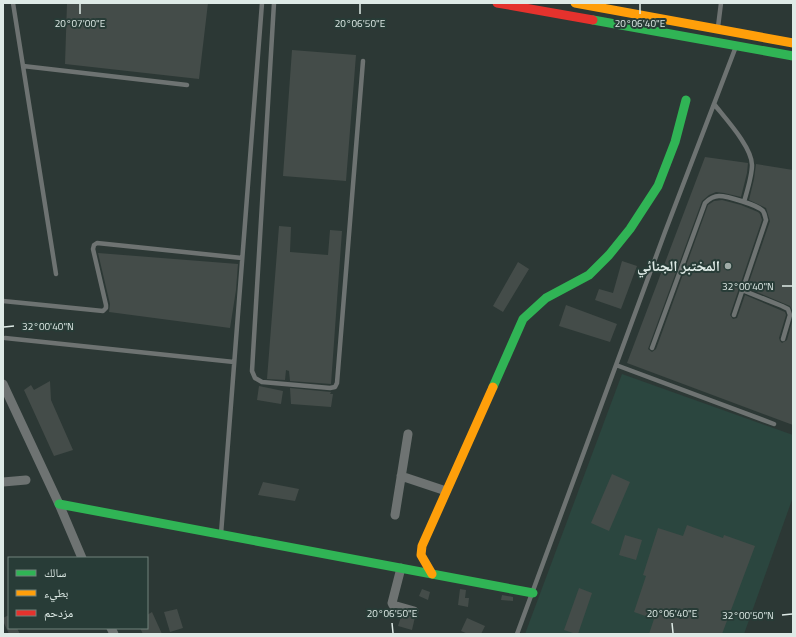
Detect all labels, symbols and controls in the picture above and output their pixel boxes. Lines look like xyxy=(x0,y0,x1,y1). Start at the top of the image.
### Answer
text: 20°07'00"E xyxy=(55,16,106,31)
text: 20°06'50"E xyxy=(335,16,386,31)
text: 20°06'40"E xyxy=(615,16,666,31)
place label: المختبر الجنائي xyxy=(637,254,720,278)
marker: المختبر الجنائي xyxy=(723,261,733,271)
text: 32°00'40"N xyxy=(722,279,774,294)
text: 32°00'40"N xyxy=(22,319,74,334)
legend xyxy=(8,557,148,629)
text: سالك xyxy=(44,563,66,582)
text: بطيء xyxy=(44,583,68,603)
text: مزدحم xyxy=(44,603,73,622)
text: 20°06'50"E xyxy=(367,606,418,621)
text: 20°06'40"E xyxy=(647,606,698,621)
text: 32°00'50"N xyxy=(722,608,774,623)

